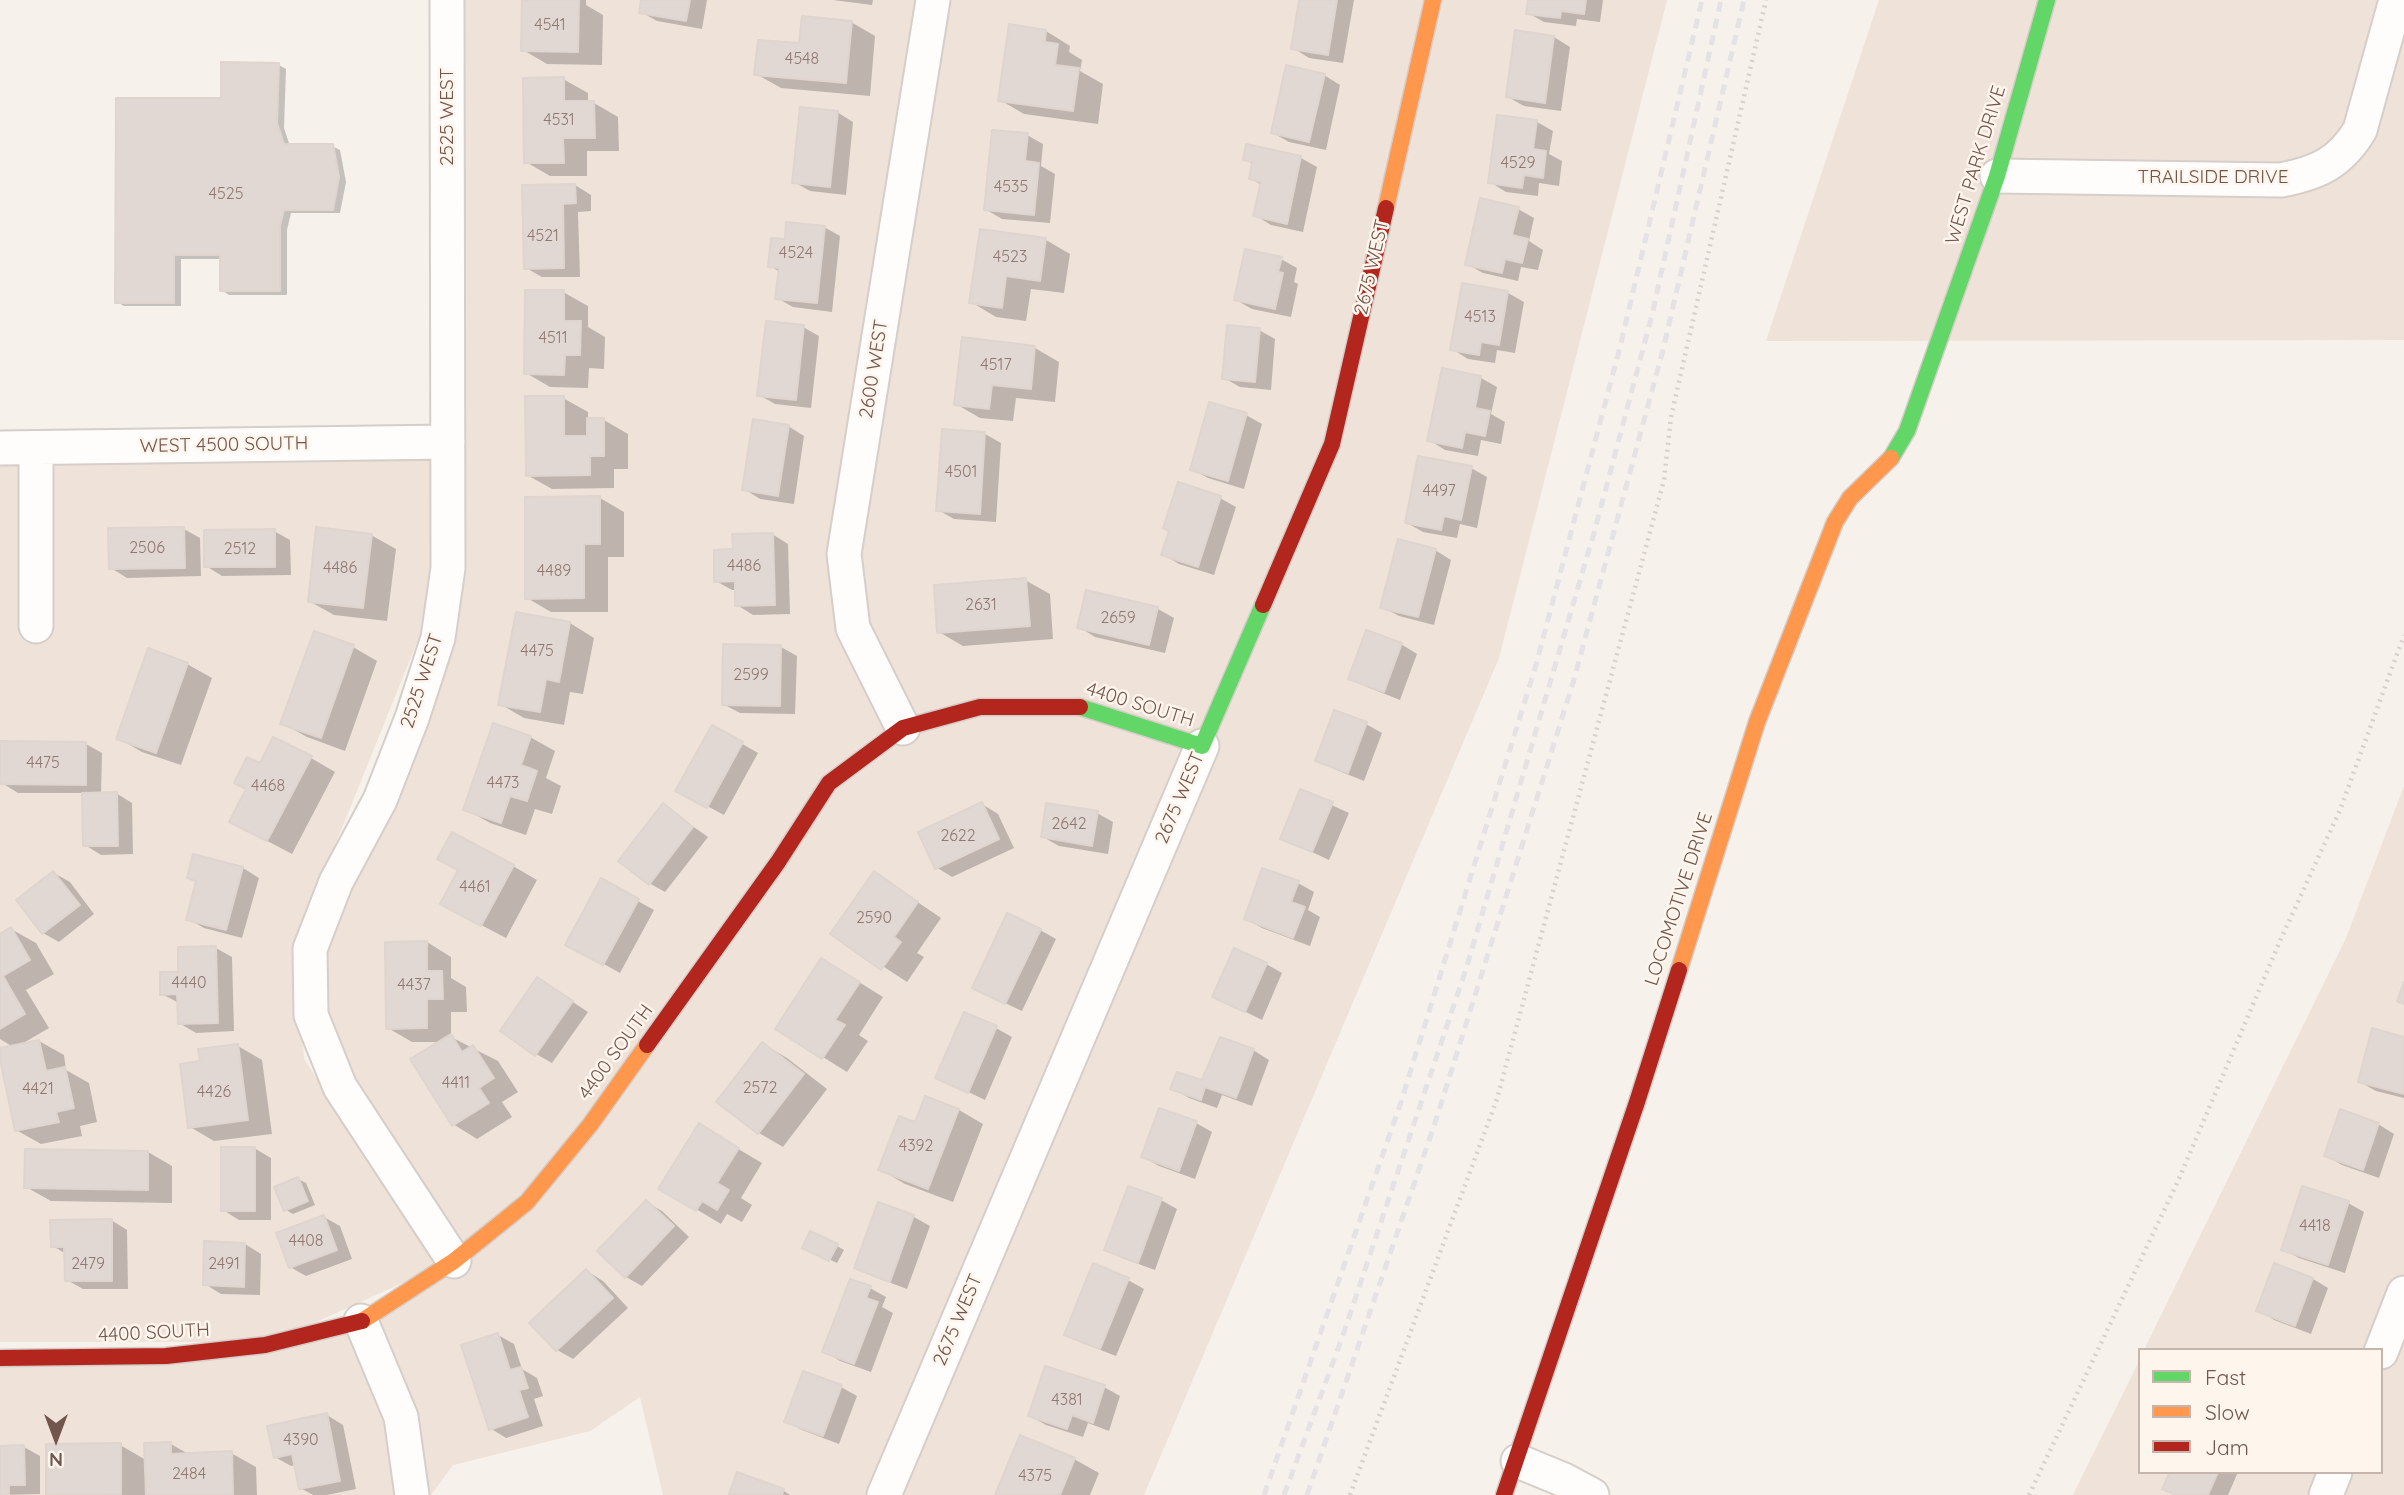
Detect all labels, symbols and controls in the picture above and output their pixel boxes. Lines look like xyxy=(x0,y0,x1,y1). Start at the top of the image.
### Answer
house number: 4541 xyxy=(534,15,566,35)
house number: 4548 xyxy=(785,49,819,69)
street label: 2525 WEST xyxy=(436,68,458,166)
street label: WEST PARK DRIVE xyxy=(1941,83,2011,247)
house number: 4531 xyxy=(543,110,575,130)
house number: 4529 xyxy=(1500,153,1536,173)
street label: TRAILSIDE DRIVE xyxy=(2138,166,2288,188)
house number: 4535 xyxy=(994,177,1028,197)
house number: 4525 xyxy=(209,184,243,204)
street label: 2675 WEST xyxy=(1350,217,1394,317)
house number: 4521 xyxy=(527,226,559,246)
house number: 4524 xyxy=(779,243,813,263)
house number: 4523 xyxy=(993,247,1027,267)
house number: 4513 xyxy=(1464,307,1496,327)
street label: 2600 WEST xyxy=(855,318,893,420)
house number: 4511 xyxy=(538,328,568,348)
house number: 4517 xyxy=(980,355,1012,375)
street label: WEST 4500 SOUTH xyxy=(139,432,309,458)
house number: 4501 xyxy=(945,462,977,482)
house number: 4497 xyxy=(1422,481,1456,501)
house number: 2506 xyxy=(129,538,165,558)
house number: 2512 xyxy=(224,539,256,559)
house number: 4486 xyxy=(727,556,761,576)
house number: 4486 xyxy=(323,558,357,578)
house number: 4489 xyxy=(537,561,571,581)
house number: 2631 xyxy=(965,595,997,615)
house number: 2659 xyxy=(1100,608,1136,628)
street label: 2525 WEST xyxy=(396,631,448,731)
house number: 4475 xyxy=(520,641,554,661)
house number: 2599 xyxy=(733,665,769,685)
street label: 4400 SOUTH xyxy=(1083,678,1197,732)
street label: 2675 WEST xyxy=(1150,749,1210,847)
house number: 4475 xyxy=(26,753,60,773)
house number: 4473 xyxy=(487,773,519,793)
house number: 4468 xyxy=(251,776,285,796)
street label: LOCOMOTIVE DRIVE xyxy=(1640,810,1718,988)
house number: 2642 xyxy=(1051,814,1087,834)
house number: 2622 xyxy=(940,826,976,846)
house number: 4461 xyxy=(459,877,491,897)
house number: 2590 xyxy=(856,908,892,928)
house number: 4440 xyxy=(172,973,206,993)
house number: 4437 xyxy=(397,975,431,995)
street label: 4400 SOUTH xyxy=(574,1000,658,1104)
house number: 4411 xyxy=(442,1073,470,1093)
house number: 2572 xyxy=(743,1078,777,1098)
house number: 4421 xyxy=(22,1079,54,1099)
house number: 4426 xyxy=(197,1082,231,1102)
house number: 4392 xyxy=(899,1136,933,1156)
house number: 4418 xyxy=(2299,1216,2331,1236)
house number: 4408 xyxy=(288,1231,324,1251)
house number: 2479 xyxy=(71,1254,105,1274)
house number: 2491 xyxy=(208,1254,240,1274)
street label: 2675 WEST xyxy=(928,1271,988,1369)
street label: 4400 SOUTH xyxy=(98,1319,210,1347)
legend xyxy=(2138,1348,2383,1474)
text: Fast xyxy=(2205,1364,2246,1390)
house number: 4381 xyxy=(1051,1390,1083,1410)
text: Slow xyxy=(2205,1399,2250,1425)
north arrow xyxy=(21,1404,91,1474)
house number: 4390 xyxy=(283,1430,319,1450)
text: Jam xyxy=(2205,1434,2249,1460)
text: N xyxy=(49,1448,63,1472)
house number: 2484 xyxy=(172,1464,206,1484)
house number: 4375 xyxy=(1018,1466,1052,1486)

